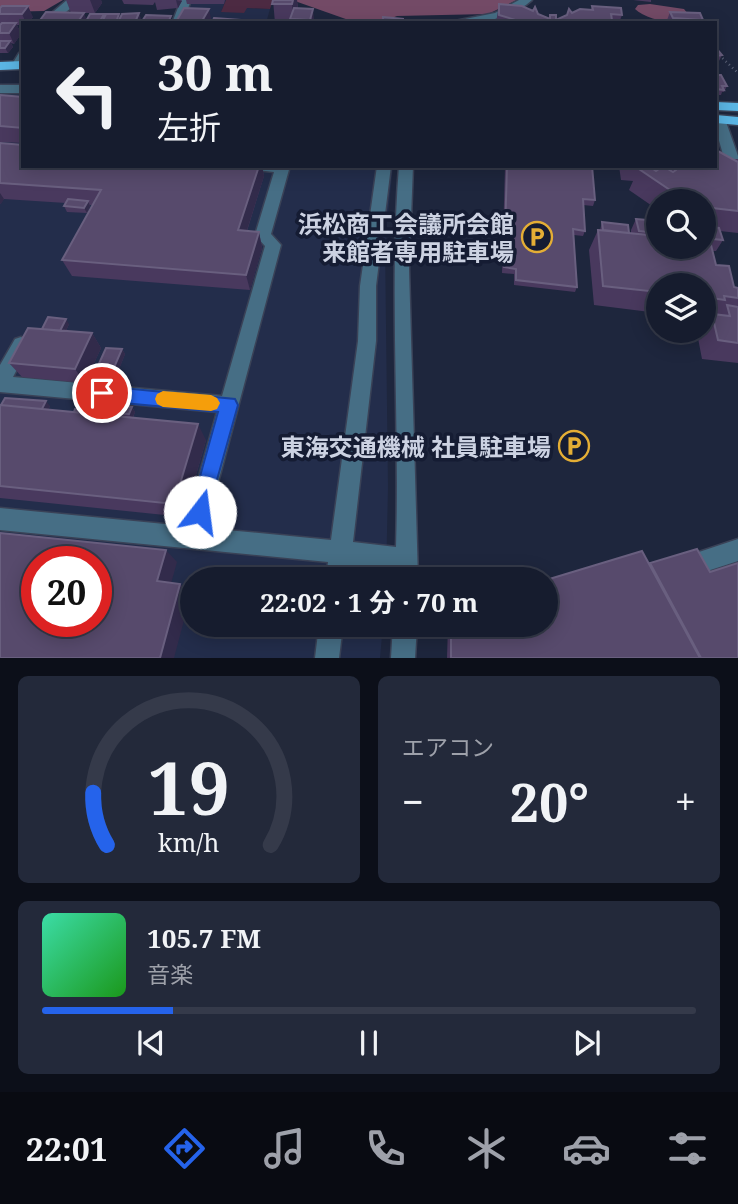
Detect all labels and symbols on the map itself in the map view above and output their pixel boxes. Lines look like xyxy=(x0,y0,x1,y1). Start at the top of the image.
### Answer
place label: 浜松商工会議所会館 来館者専用駐車場 xyxy=(298,207,514,268)
parking icon: 浜松商工会議所会館 来館者専用駐車場 xyxy=(520,220,554,254)
pin xyxy=(72,363,132,423)
parking icon: 東海交通機械 社員駐車場 xyxy=(557,429,591,463)
place label: 東海交通機械 社員駐車場 xyxy=(281,430,551,463)
position arrow xyxy=(163,475,237,549)
speed limit sign: 20 xyxy=(21,546,112,637)

